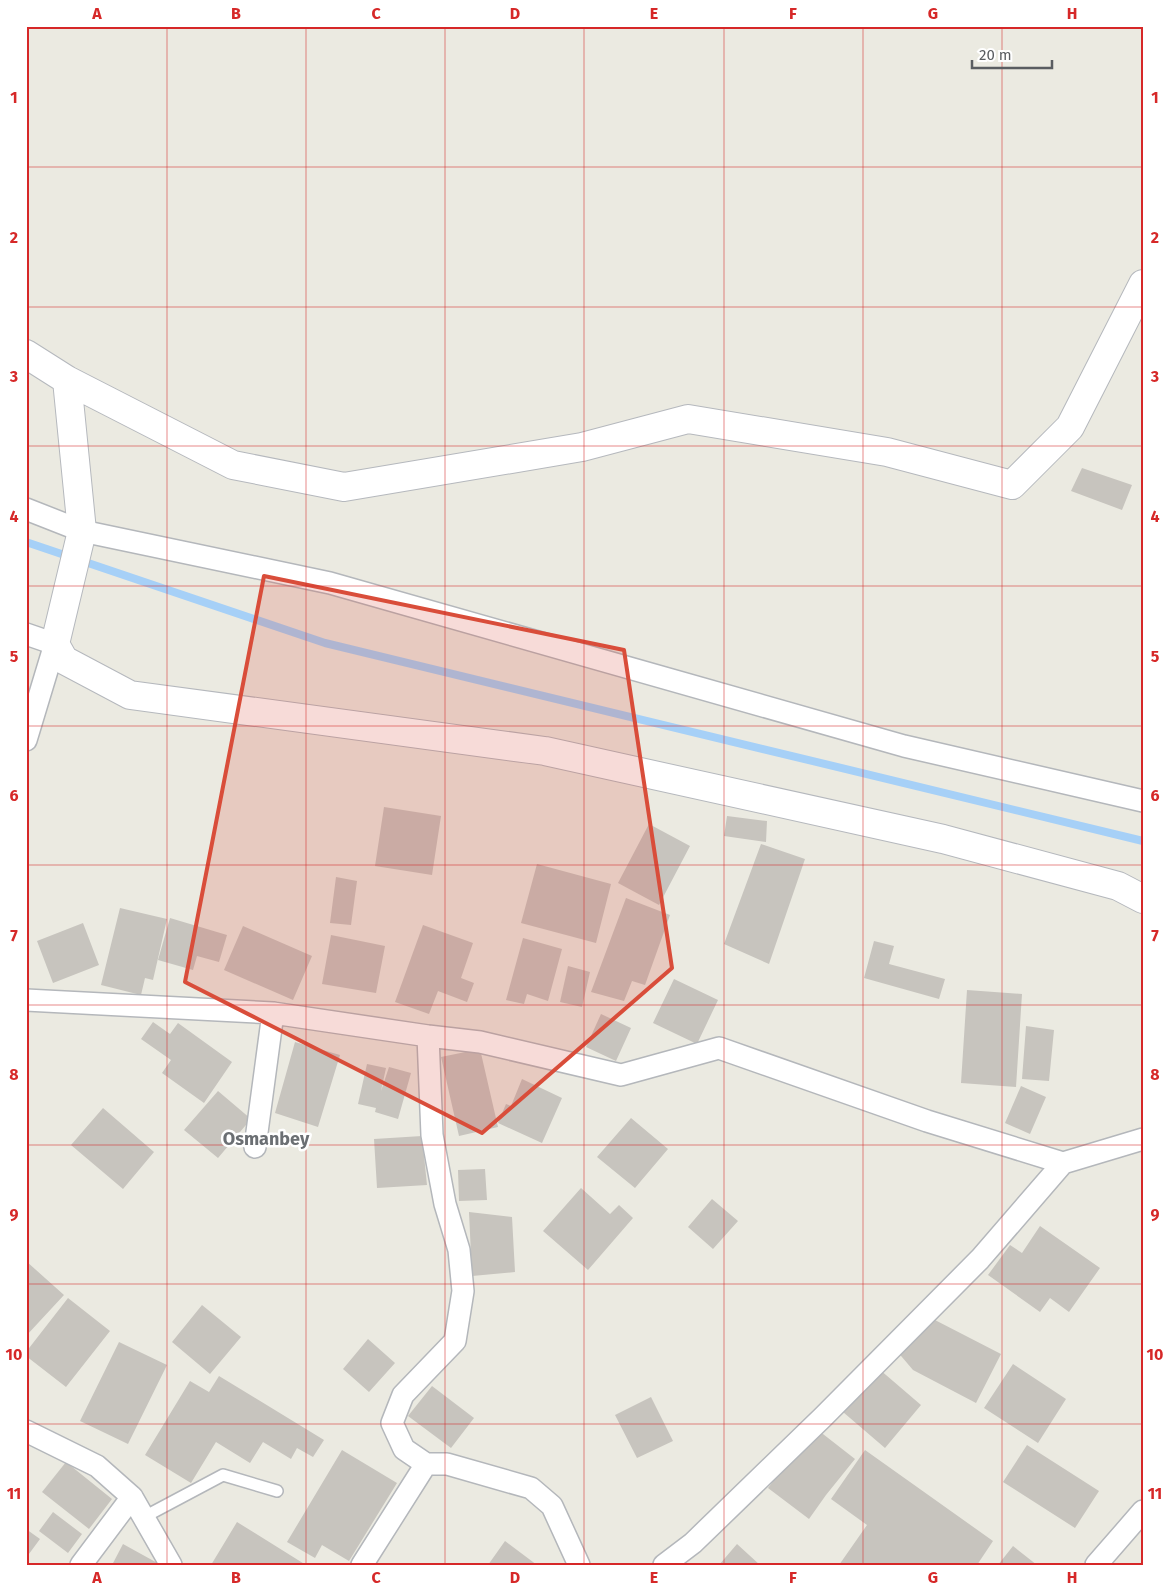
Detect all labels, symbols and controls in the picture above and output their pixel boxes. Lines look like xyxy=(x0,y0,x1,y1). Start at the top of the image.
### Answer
text: A xyxy=(91,4,102,23)
text: B xyxy=(231,4,241,23)
text: C xyxy=(371,4,381,23)
text: D xyxy=(510,4,520,23)
text: E xyxy=(650,4,658,23)
text: F xyxy=(789,4,797,23)
text: G xyxy=(928,4,938,23)
text: H xyxy=(1067,4,1077,23)
scale bar xyxy=(972,38,1052,70)
text: 20 m xyxy=(979,46,1012,64)
text: 1 xyxy=(10,88,18,107)
text: 1 xyxy=(1151,88,1159,107)
text: 2 xyxy=(10,228,18,247)
text: 2 xyxy=(1151,228,1159,247)
text: 3 xyxy=(9,367,18,386)
text: 3 xyxy=(1150,367,1159,386)
text: 4 xyxy=(9,507,19,526)
text: 4 xyxy=(1150,507,1160,526)
text: 5 xyxy=(10,647,19,666)
text: 5 xyxy=(1151,647,1160,666)
text: 6 xyxy=(9,786,19,805)
text: 6 xyxy=(1150,786,1160,805)
text: 7 xyxy=(10,926,18,945)
text: 7 xyxy=(1151,926,1159,945)
text: 8 xyxy=(9,1065,19,1084)
text: 8 xyxy=(1150,1065,1160,1084)
district label: Osmanbey xyxy=(223,1128,310,1150)
text: 9 xyxy=(10,1205,19,1224)
text: 9 xyxy=(1151,1205,1160,1224)
text: 10 xyxy=(6,1345,22,1364)
text: 10 xyxy=(1147,1345,1163,1364)
text: 11 xyxy=(7,1484,21,1503)
text: 11 xyxy=(1148,1484,1162,1503)
text: A xyxy=(91,1568,102,1587)
text: B xyxy=(231,1568,241,1587)
text: C xyxy=(371,1568,381,1587)
text: D xyxy=(510,1568,520,1587)
text: E xyxy=(650,1568,658,1587)
text: F xyxy=(789,1568,797,1587)
text: G xyxy=(928,1568,938,1587)
text: H xyxy=(1067,1568,1077,1587)

